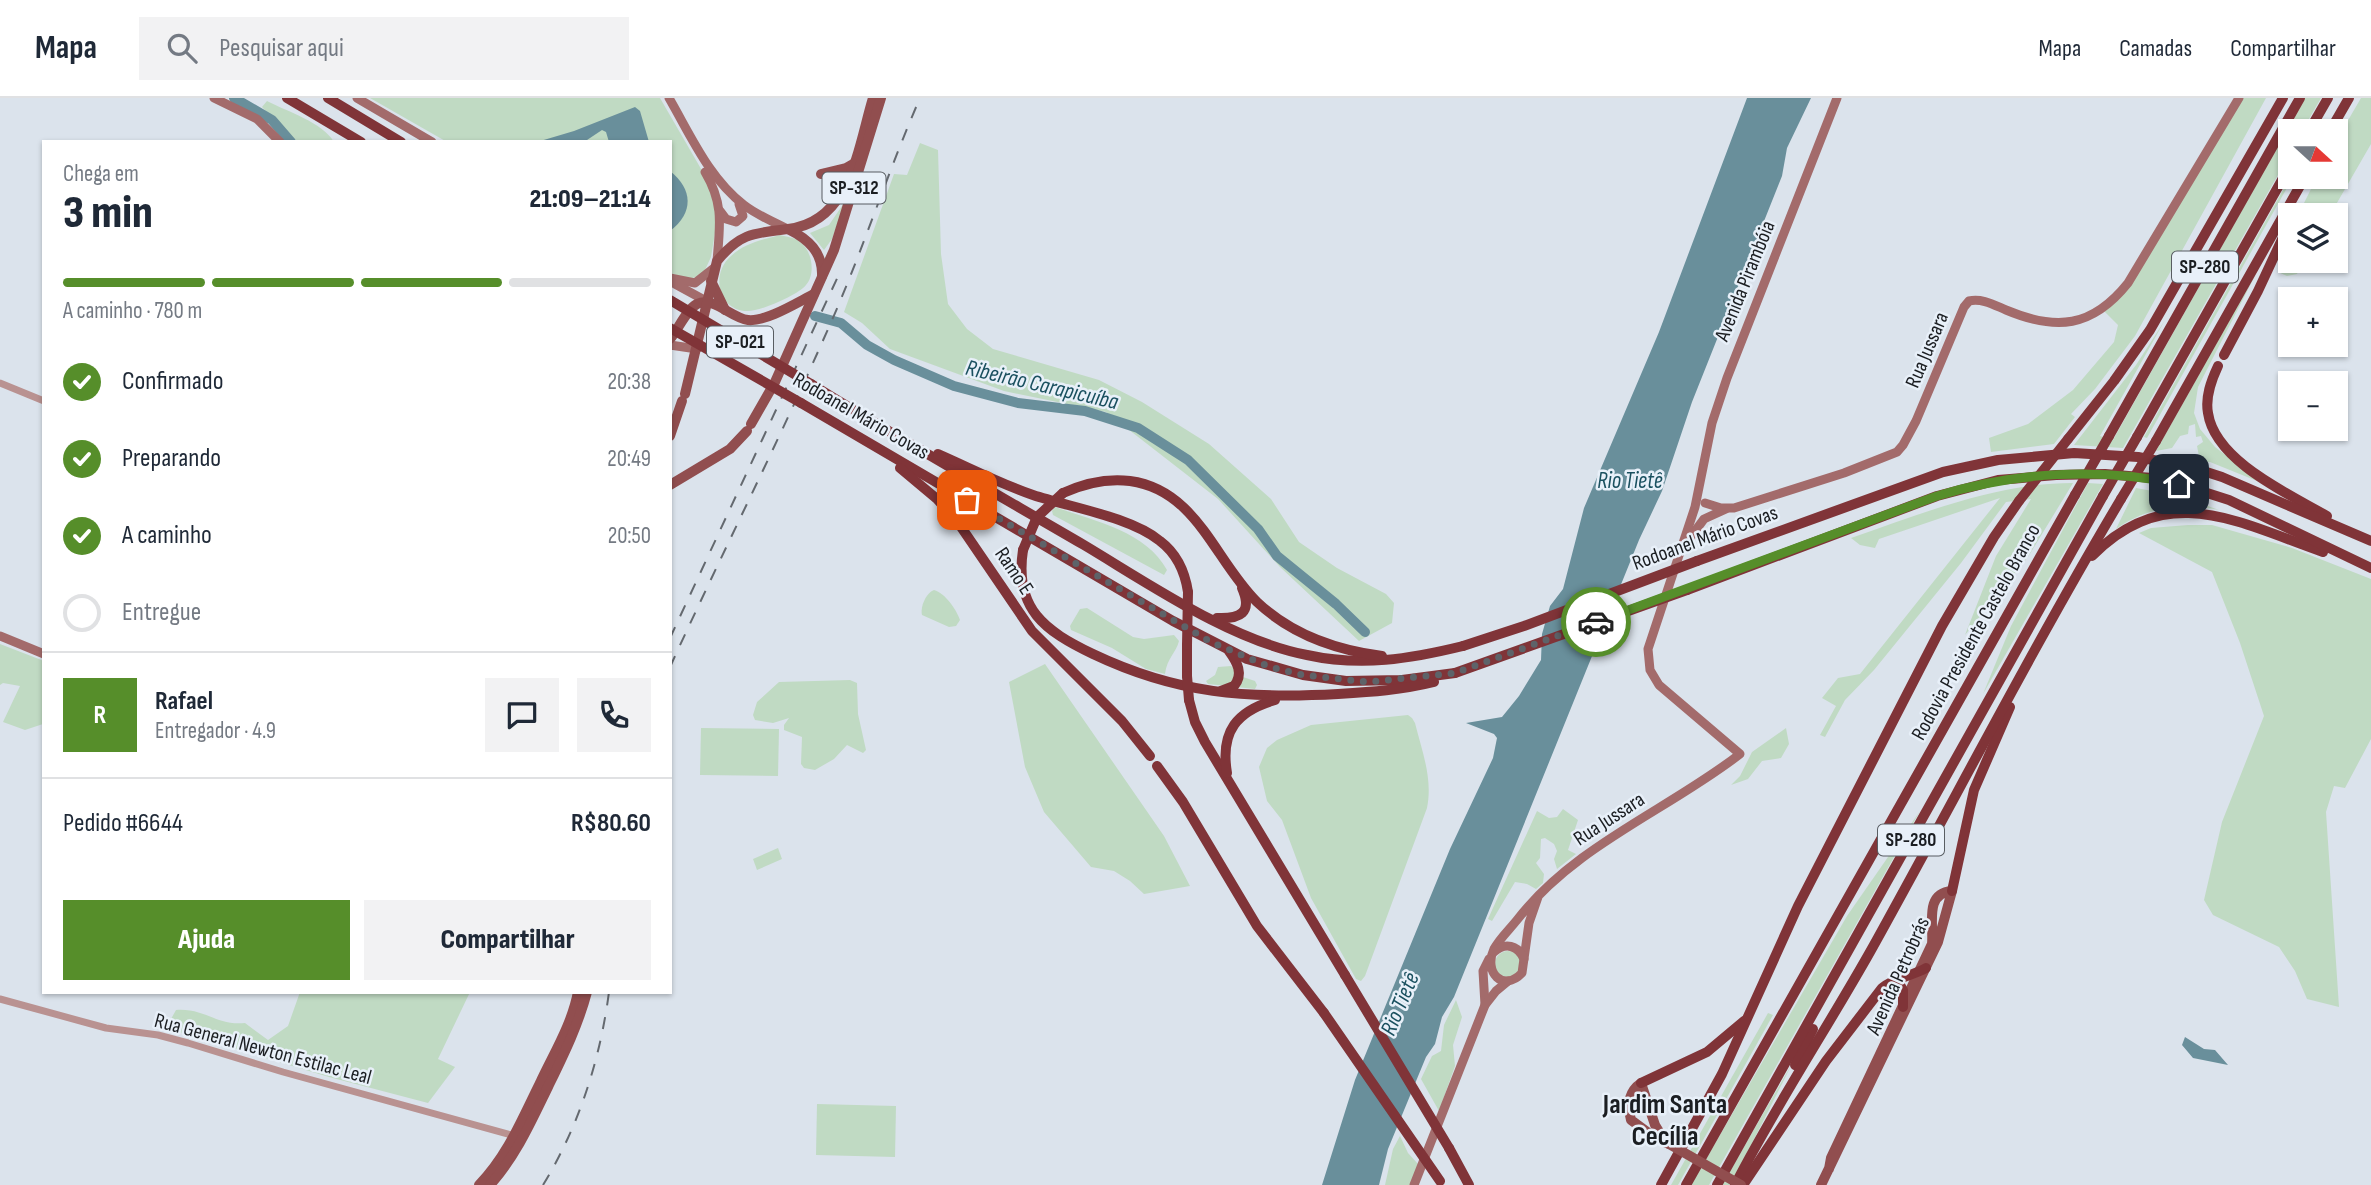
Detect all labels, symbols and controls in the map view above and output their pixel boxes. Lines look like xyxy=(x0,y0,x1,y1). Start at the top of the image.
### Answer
search box xyxy=(139,17,629,80)
text: Mapa xyxy=(35,28,97,68)
icon: search xyxy=(163,29,201,67)
text: Pesquisar aqui xyxy=(219,33,344,64)
text: Mapa xyxy=(2039,34,2081,63)
text: Camadas xyxy=(2119,34,2192,63)
text: Compartilhar xyxy=(2230,34,2336,63)
north arrow xyxy=(2278,119,2348,189)
map controls xyxy=(2278,119,2348,441)
text: Chega em xyxy=(63,160,139,188)
road number: SP-312 xyxy=(822,172,886,204)
text: 21:09–21:14 xyxy=(529,184,651,215)
text: 3 min xyxy=(63,186,153,241)
button: layers xyxy=(2278,203,2348,273)
street label: Avenida Pirambóia xyxy=(1709,217,1781,346)
road number: SP-280 xyxy=(2172,252,2238,282)
button: + xyxy=(2278,287,2348,357)
text: A caminho · 780 m xyxy=(63,297,202,325)
street label: Rua Jussara xyxy=(1900,308,1954,392)
road number: SP-021 xyxy=(707,326,773,358)
water label: Ribeirão Carapicuíba xyxy=(963,354,1122,416)
icon: check xyxy=(63,363,101,401)
text: Confirmado xyxy=(122,366,223,397)
street label: Rodoanel Mário Covas xyxy=(789,367,933,465)
text: 20:38 xyxy=(607,368,651,396)
button: − xyxy=(2278,371,2348,441)
icon: check xyxy=(63,440,101,478)
text: Preparando xyxy=(122,443,221,474)
text: 20:49 xyxy=(607,445,651,473)
pin xyxy=(2149,454,2209,514)
icon: home xyxy=(2160,465,2198,503)
water label: Rio Tietê xyxy=(1597,467,1663,495)
pin xyxy=(937,470,997,530)
icon: bag xyxy=(948,481,986,519)
street label: Rodoanel Mário Covas xyxy=(1629,500,1781,576)
icon: check xyxy=(63,517,101,555)
text: A caminho xyxy=(122,520,212,551)
street label: Rodovia Presidente Castelo Branco xyxy=(1906,520,2046,744)
text: 20:50 xyxy=(608,522,651,550)
street label: Ramo E xyxy=(989,543,1039,599)
courier xyxy=(1561,587,1631,657)
text: Entregue xyxy=(122,597,201,628)
icon: car xyxy=(1577,603,1615,641)
button: chat xyxy=(485,678,559,752)
button: phone xyxy=(577,678,651,752)
text: Rafael xyxy=(155,686,213,717)
text: R xyxy=(94,700,106,731)
text: Entregador · 4.9 xyxy=(155,717,276,745)
street label: Rua Jussara xyxy=(1569,787,1649,851)
text: Pedido #6644 xyxy=(63,808,183,839)
text: R$80.60 xyxy=(571,808,651,839)
road number: SP-280 xyxy=(1878,824,1944,856)
button: Ajuda xyxy=(63,900,350,980)
button: Compartilhar xyxy=(364,900,651,980)
street label: Avenida Petrobrás xyxy=(1860,913,1935,1040)
water label: Rio Tietê xyxy=(1374,968,1426,1040)
street label: Rua General Newton Estilac Leal xyxy=(152,1008,374,1090)
district label: Jardim Santa Cecília xyxy=(1602,1088,1727,1153)

